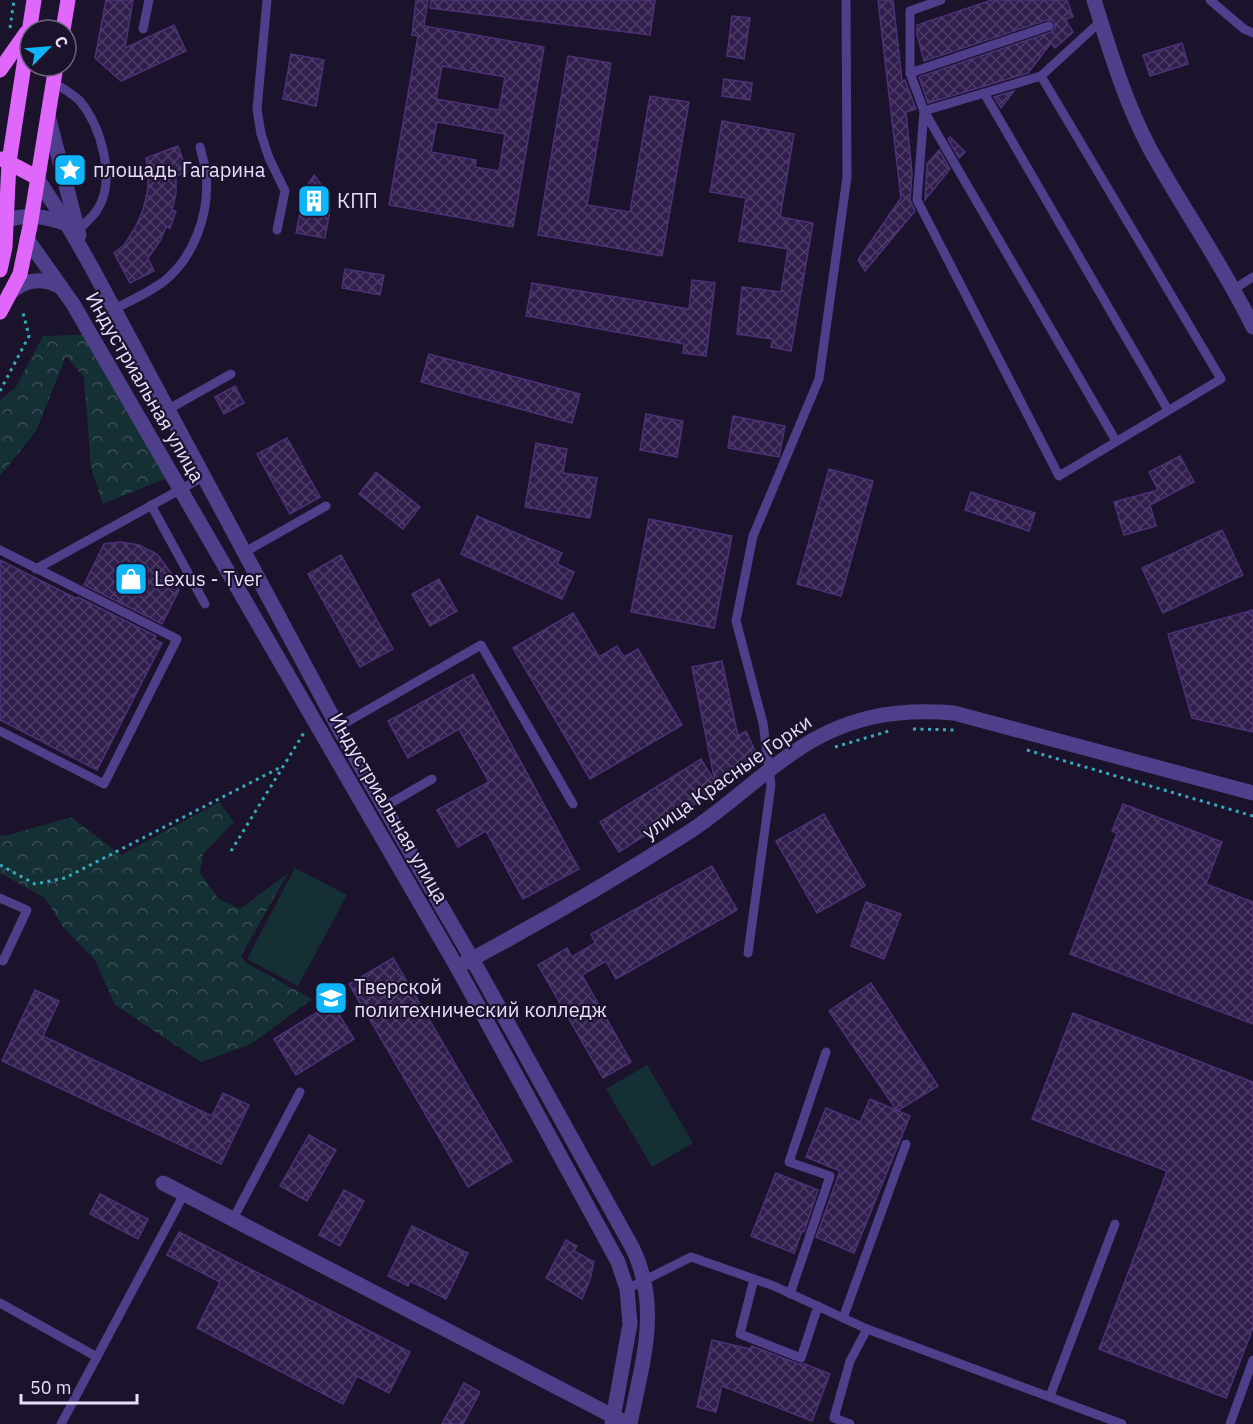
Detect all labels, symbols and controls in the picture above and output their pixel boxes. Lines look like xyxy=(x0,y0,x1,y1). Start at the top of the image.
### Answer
north arrow xyxy=(18,18,78,78)
text: С xyxy=(50,33,73,51)
place icon: площадь Гагарина xyxy=(52,152,88,188)
place label: площадь Гагарина xyxy=(93,156,266,183)
building icon: КПП xyxy=(296,183,332,219)
place label: КПП xyxy=(337,187,378,214)
street label: Индустриальная улица xyxy=(80,286,211,487)
shop icon: Lexus - Tver xyxy=(113,561,149,597)
place label: Lexus - Tver xyxy=(154,565,262,592)
street label: Индустриальная улица xyxy=(324,707,455,908)
street label: улица Красные Горки xyxy=(637,708,817,845)
place label: Тверской политехнический колледж xyxy=(354,973,607,1023)
school or university icon: Тверской политехнический колледж xyxy=(313,980,349,1016)
scale bar xyxy=(21,1367,136,1405)
text: 50 m xyxy=(30,1376,72,1399)

